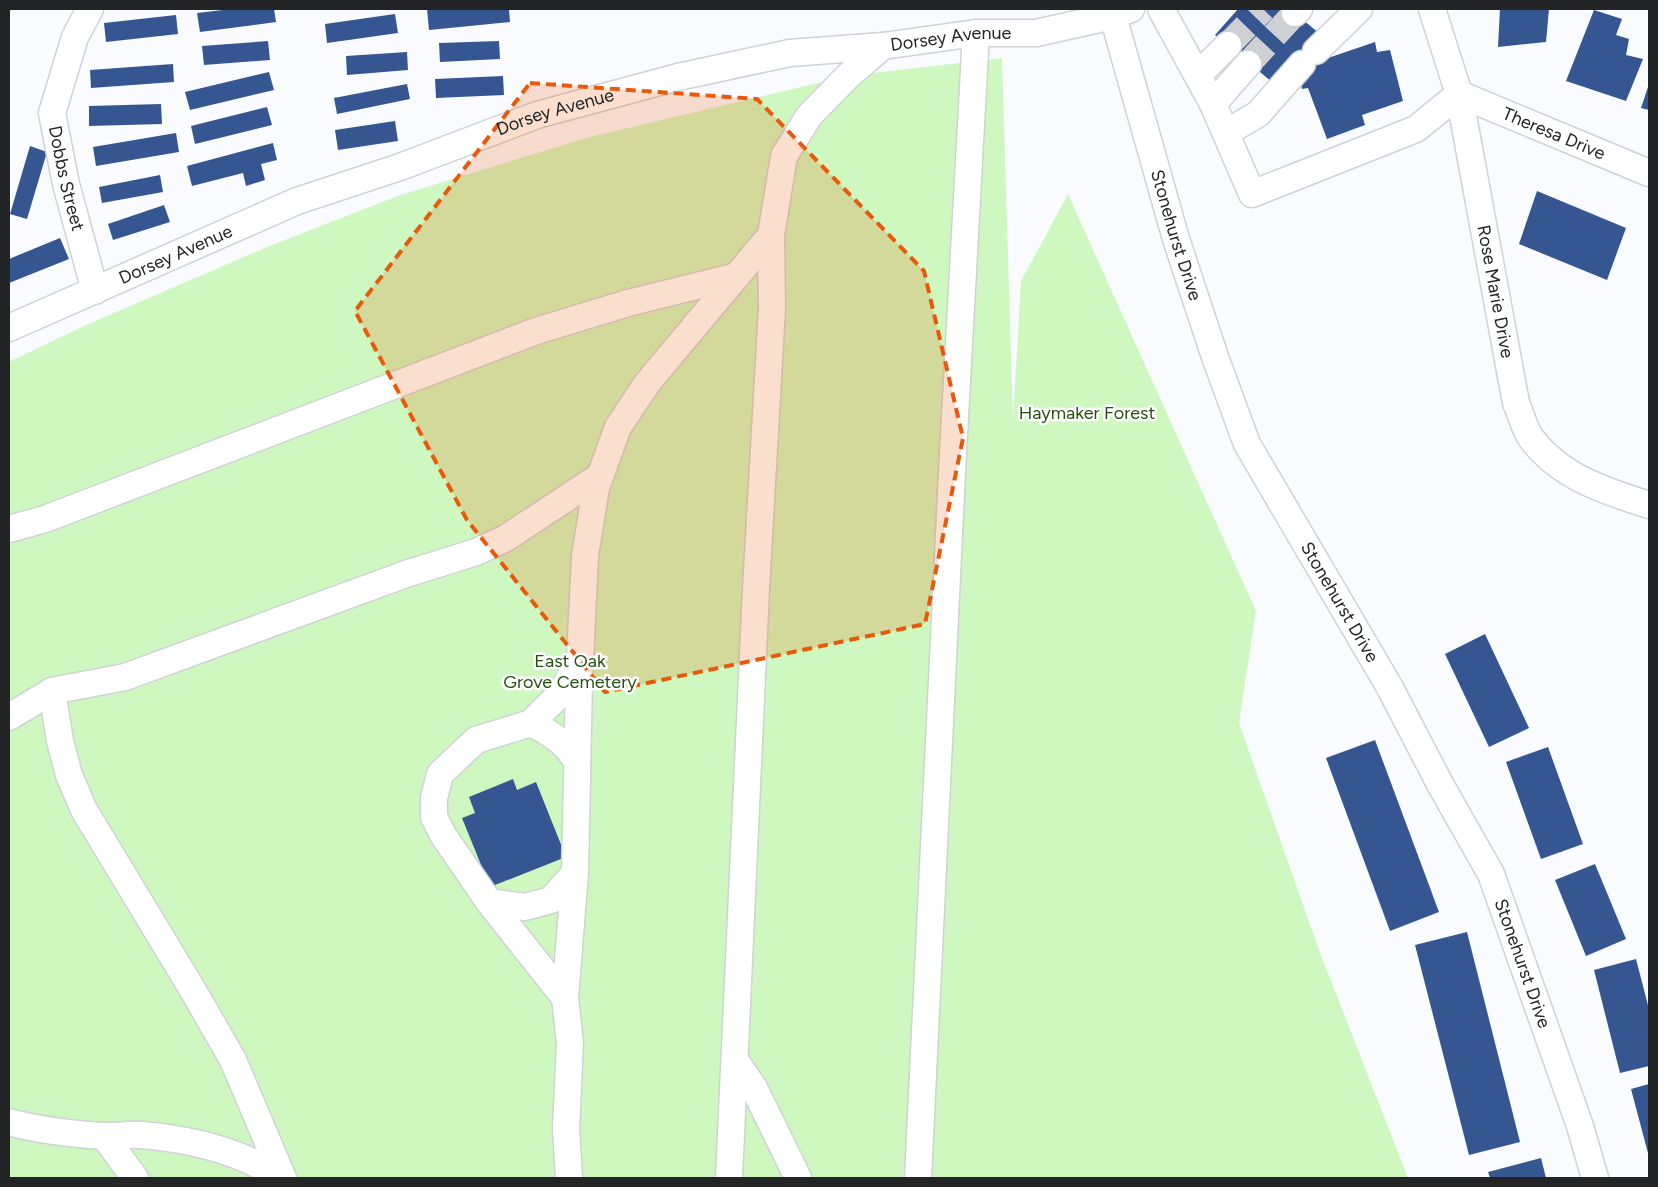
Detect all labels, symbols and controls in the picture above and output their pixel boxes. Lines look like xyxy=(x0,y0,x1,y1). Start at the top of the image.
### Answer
street label: Dorsey Avenue xyxy=(889,22,1012,56)
street label: Dorsey Avenue xyxy=(493,84,616,140)
street label: Theresa Drive xyxy=(1499,102,1609,165)
street label: Dobbs Street xyxy=(44,124,89,233)
street label: Stonehurst Drive xyxy=(1146,167,1207,303)
street label: Dorsey Avenue xyxy=(115,220,236,289)
street label: Rose Marie Drive xyxy=(1472,223,1519,360)
park label: Haymaker Forest xyxy=(1019,402,1156,424)
street label: Stonehurst Drive xyxy=(1296,538,1384,666)
park label: East Oak Grove Cemetery xyxy=(503,650,637,693)
street label: Stonehurst Drive xyxy=(1490,896,1556,1031)

